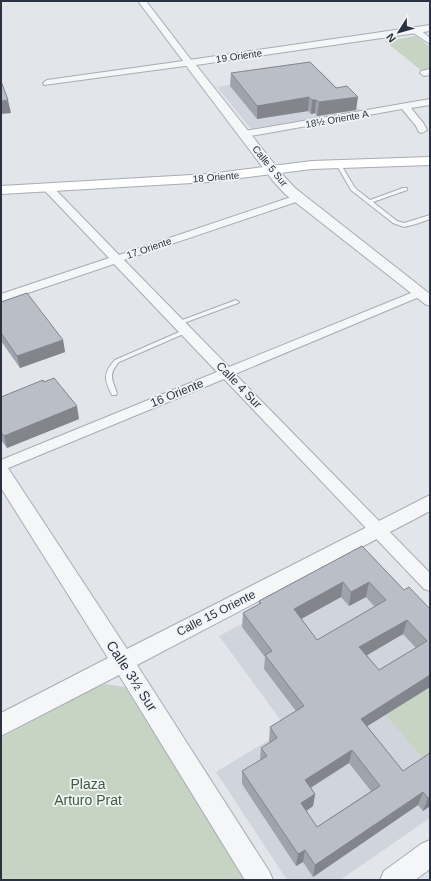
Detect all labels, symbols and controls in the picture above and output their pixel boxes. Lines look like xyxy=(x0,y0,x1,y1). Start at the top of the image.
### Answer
north arrow xyxy=(379,12,419,52)
text: N xyxy=(384,31,398,45)
street label: 19 Oriente xyxy=(215,47,263,65)
street label: 18½ Oriente A xyxy=(305,108,370,130)
street label: Calle 5 Sur xyxy=(250,143,290,189)
street label: 18 Oriente xyxy=(192,169,240,185)
street label: 17 Oriente xyxy=(125,235,173,261)
street label: Calle 4 Sur xyxy=(213,359,265,411)
street label: 16 Oriente xyxy=(148,376,206,410)
street label: Calle 15 Oriente xyxy=(174,587,258,639)
street label: Calle 3½ Sur xyxy=(103,638,161,715)
park label: Plaza Arturo Prat xyxy=(54,776,122,808)

